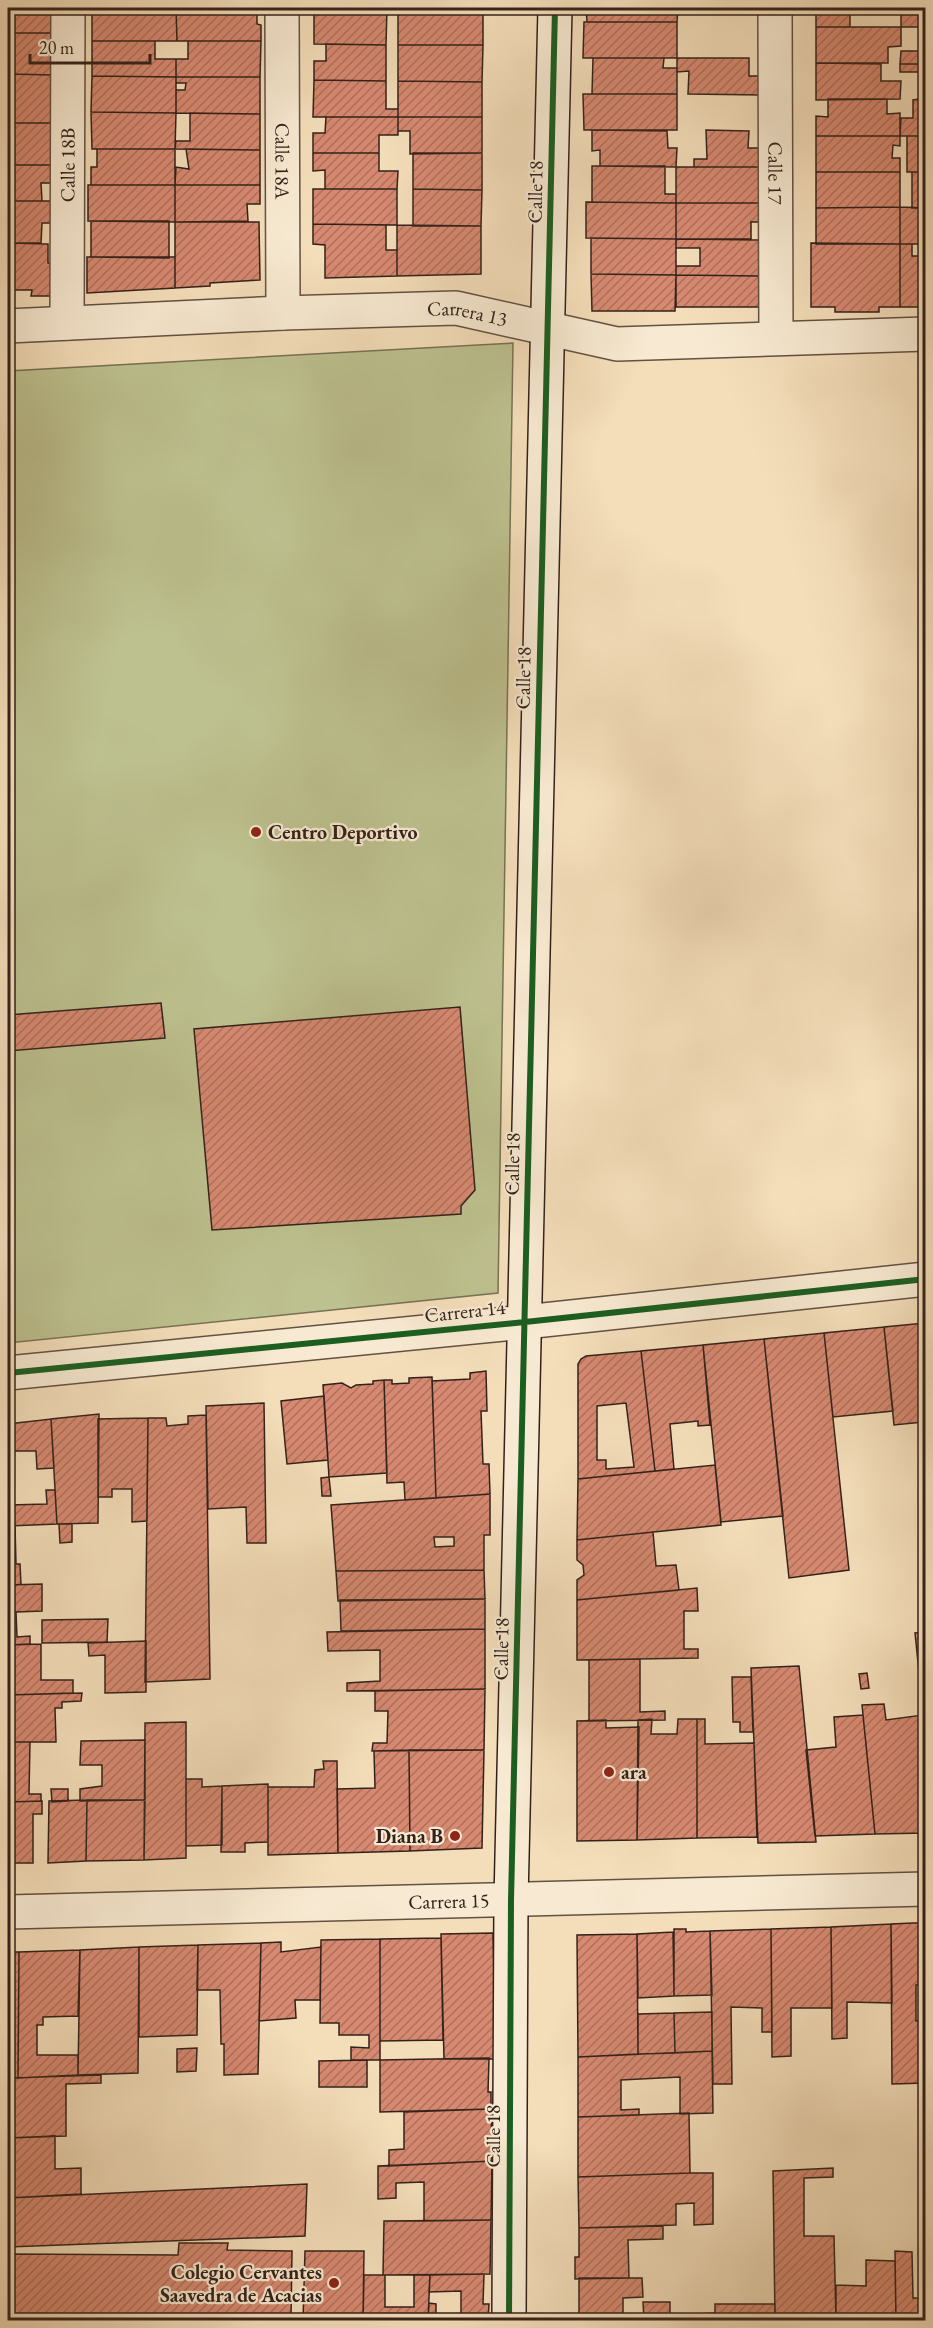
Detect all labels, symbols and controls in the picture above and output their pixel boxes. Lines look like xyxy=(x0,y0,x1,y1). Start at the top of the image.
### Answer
scale bar xyxy=(30,27,150,65)
text: 20 m xyxy=(39,36,74,59)
street label: Calle 18A xyxy=(269,123,296,200)
street label: Calle 18B xyxy=(54,128,81,202)
street label: Calle 17 xyxy=(762,142,789,205)
street label: Calle 18 xyxy=(521,160,549,224)
street label: Carrera 13 xyxy=(427,295,510,332)
street label: Calle 18 xyxy=(509,646,537,710)
place label: Centro Deportivo xyxy=(268,819,418,845)
marker: Centro Deportivo xyxy=(249,825,263,839)
street label: Calle 18 xyxy=(498,1132,526,1196)
street label: Carrera 14 xyxy=(423,1294,507,1328)
street label: Calle 18 xyxy=(487,1617,515,1681)
place label: ara xyxy=(621,1759,647,1785)
marker: ara xyxy=(602,1765,616,1779)
place label: Diana B xyxy=(376,1823,443,1849)
marker: Diana B xyxy=(448,1829,462,1843)
street label: Carrera 15 xyxy=(408,1887,490,1915)
street label: Calle 18 xyxy=(480,2105,506,2167)
place label: Colegio Cervantes Saavedra de Acacias xyxy=(160,2259,322,2308)
marker: Colegio Cervantes Saavedra de Acacias xyxy=(327,2276,341,2290)

